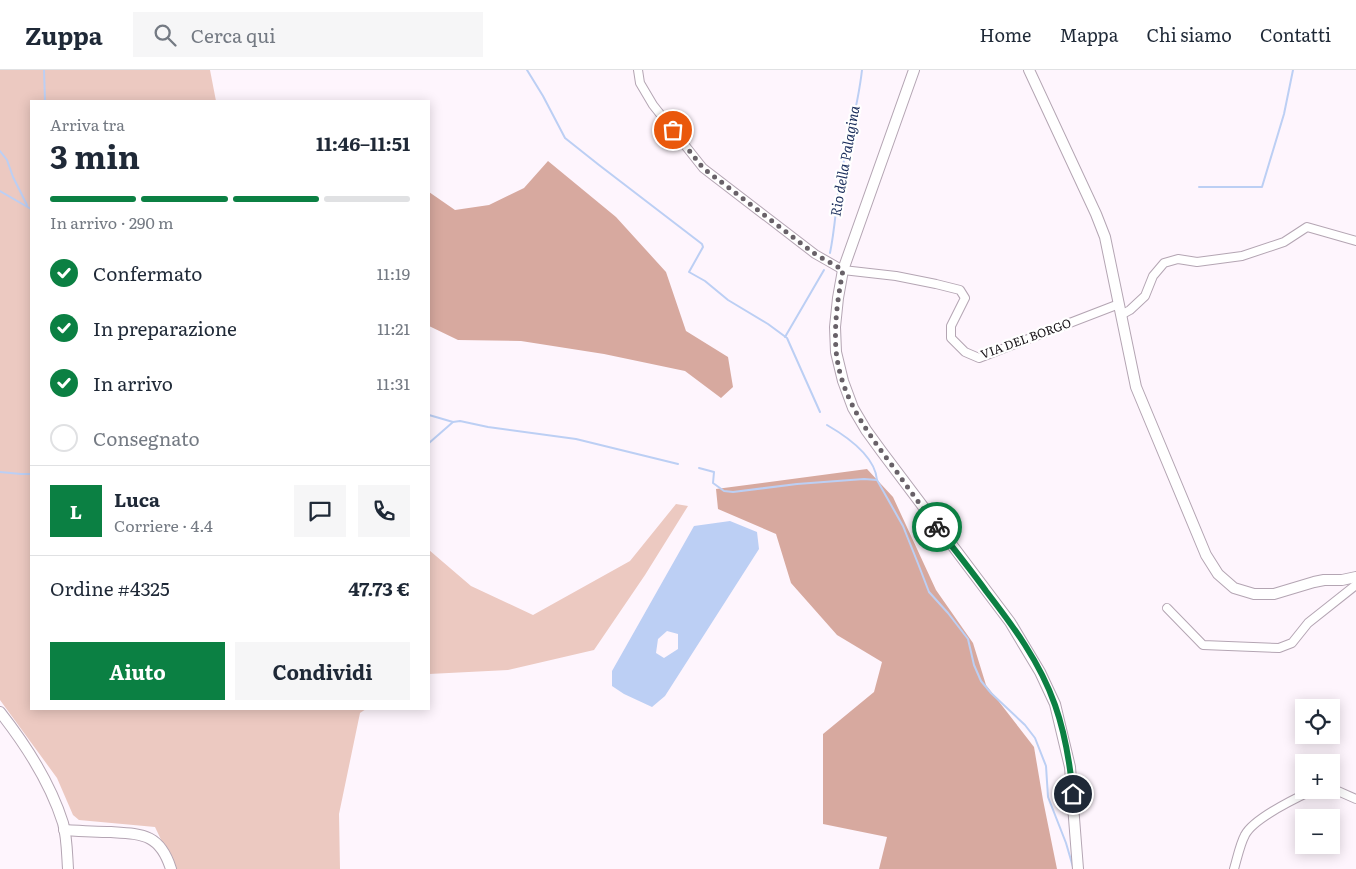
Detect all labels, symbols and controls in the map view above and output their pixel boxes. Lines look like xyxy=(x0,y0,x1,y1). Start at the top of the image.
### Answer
search box xyxy=(133,12,483,57)
text: Zuppa xyxy=(25,17,103,52)
icon: search xyxy=(151,21,179,49)
text: Cerca qui xyxy=(191,21,276,49)
text: Home xyxy=(979,21,1031,48)
text: Mappa xyxy=(1059,21,1118,48)
text: Chi siamo xyxy=(1146,21,1232,48)
text: Contatti xyxy=(1260,21,1331,48)
water label: Rio della Palagina xyxy=(824,104,864,218)
pin xyxy=(652,109,694,151)
text: Arriva tra xyxy=(50,112,125,136)
icon: bag xyxy=(659,116,687,144)
text: 11:46–11:51 xyxy=(316,129,410,157)
text: 3 min xyxy=(50,131,140,179)
text: In arrivo · 290 m xyxy=(50,210,173,234)
icon: check xyxy=(50,259,78,287)
text: Confermato xyxy=(93,259,202,287)
text: 11:19 xyxy=(377,261,410,285)
street label: VIA DEL BORGO xyxy=(978,313,1074,363)
icon: check xyxy=(50,314,78,342)
text: In preparazione xyxy=(93,314,237,342)
text: 11:21 xyxy=(377,316,410,340)
icon: check xyxy=(50,369,78,397)
text: In arrivo xyxy=(93,369,173,397)
text: 11:31 xyxy=(377,371,410,395)
text: Consegnato xyxy=(93,424,200,452)
text: Luca xyxy=(114,485,160,513)
button: chat xyxy=(294,485,346,537)
button: phone xyxy=(358,485,410,537)
text: L xyxy=(70,497,82,525)
courier xyxy=(912,502,962,552)
text: Corriere · 4.4 xyxy=(114,513,213,537)
icon: bike xyxy=(923,513,951,541)
text: Ordine #4325 xyxy=(50,574,170,602)
text: 47.73 € xyxy=(348,574,410,602)
button: Aiuto xyxy=(50,642,225,700)
button: Condividi xyxy=(235,642,410,700)
map controls xyxy=(1295,699,1340,854)
button: locate xyxy=(1295,699,1340,744)
button: + xyxy=(1295,754,1340,799)
pin xyxy=(1052,773,1094,815)
icon: home xyxy=(1059,780,1087,808)
button: − xyxy=(1295,809,1340,854)

